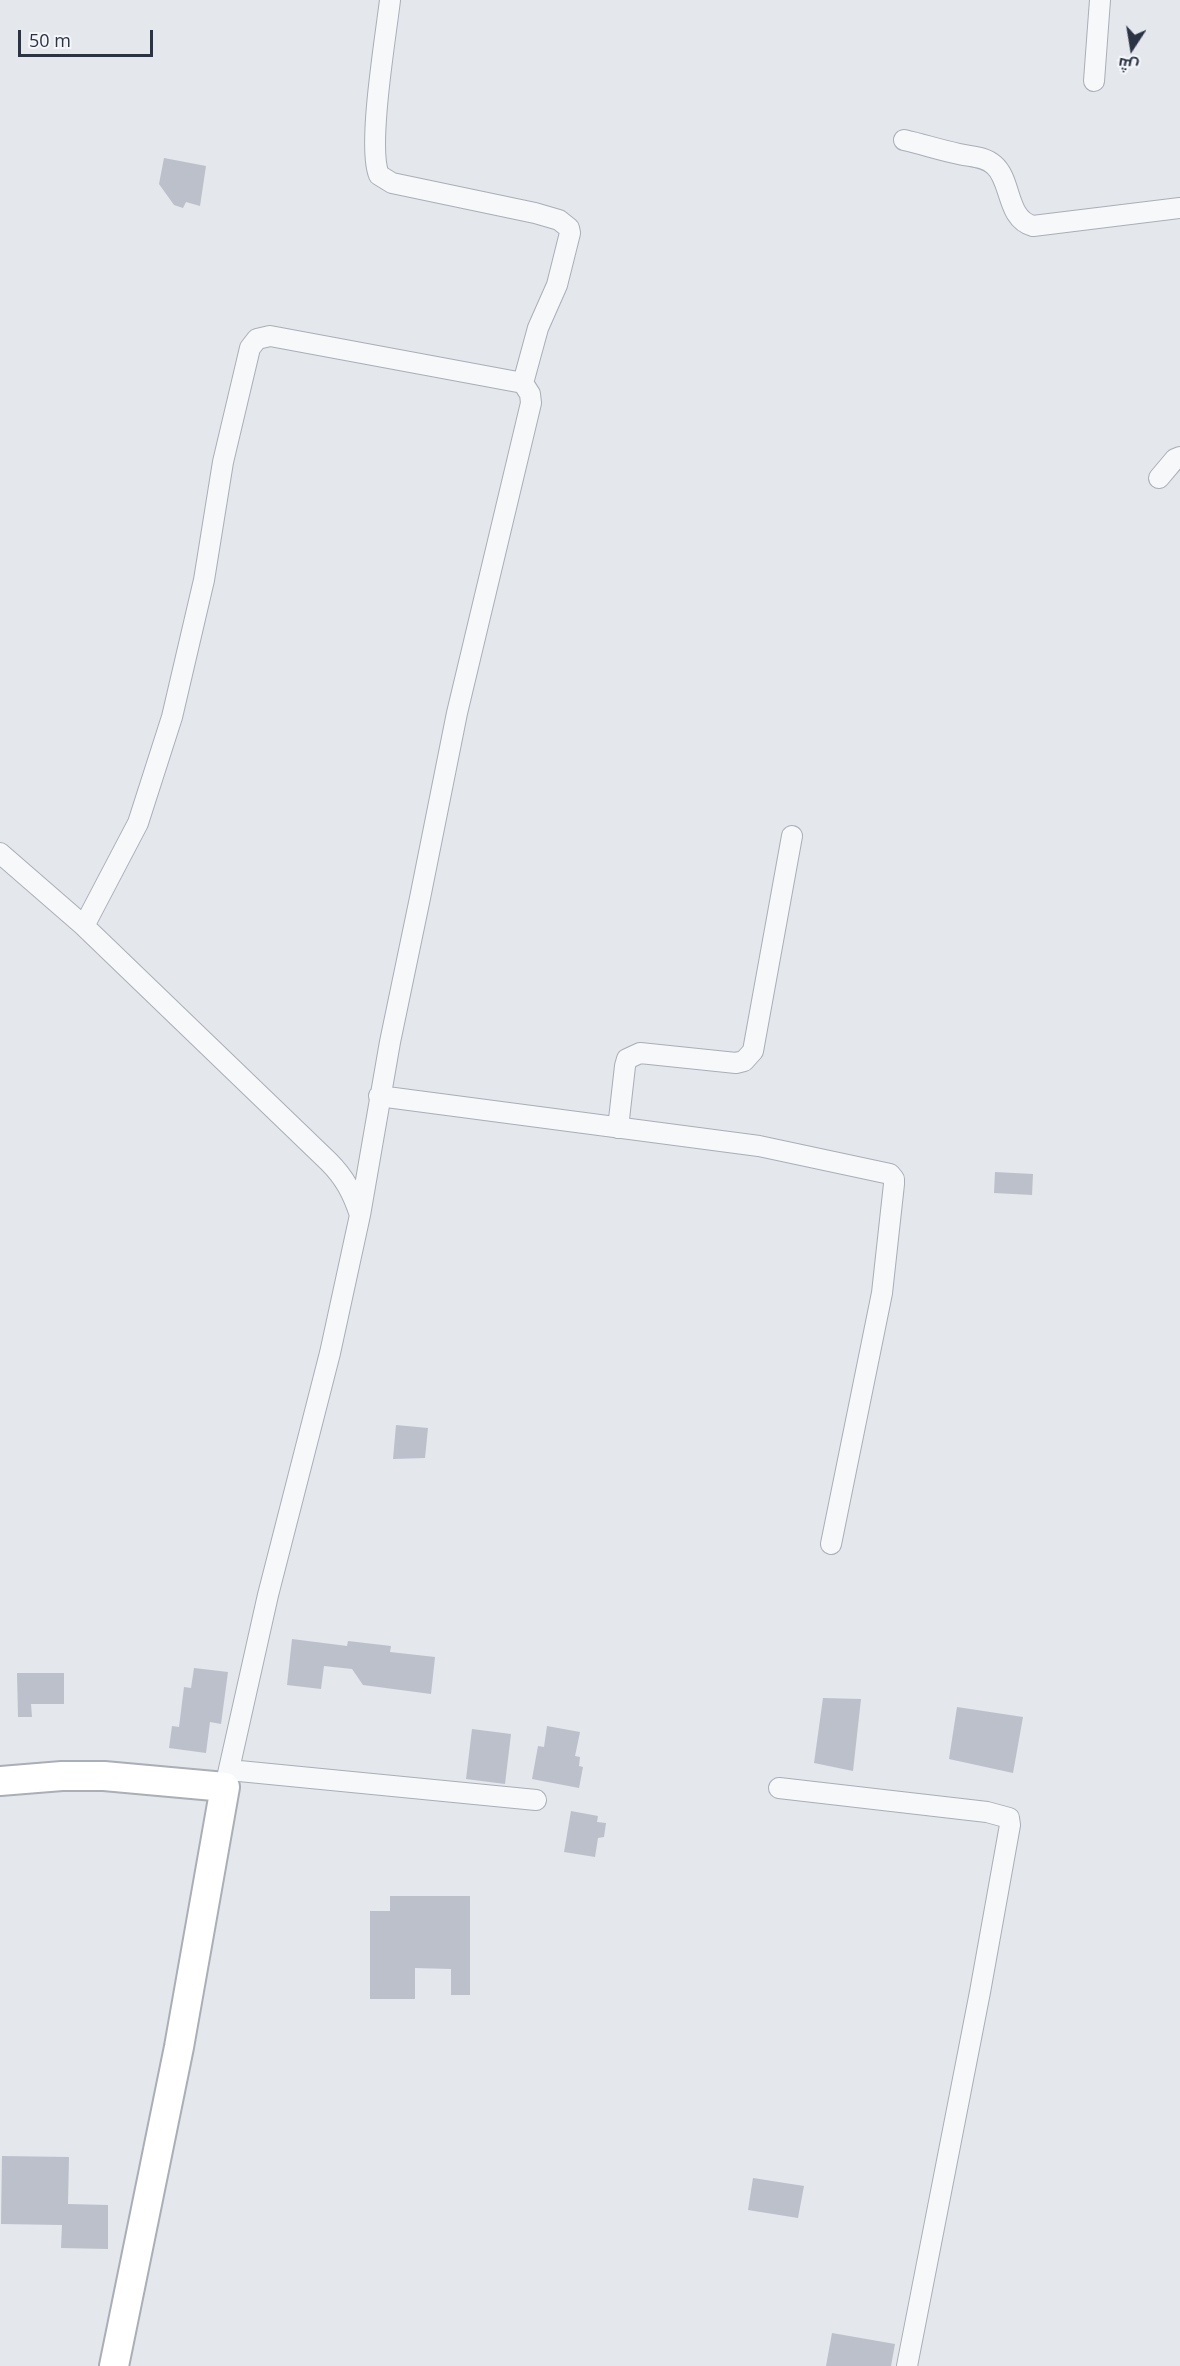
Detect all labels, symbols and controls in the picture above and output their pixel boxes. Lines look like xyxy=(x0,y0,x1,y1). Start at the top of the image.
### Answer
scale bar xyxy=(21,18,156,56)
north arrow xyxy=(1102,18,1162,78)
text: 50 m xyxy=(29,28,71,52)
text: ش xyxy=(1116,53,1141,79)

